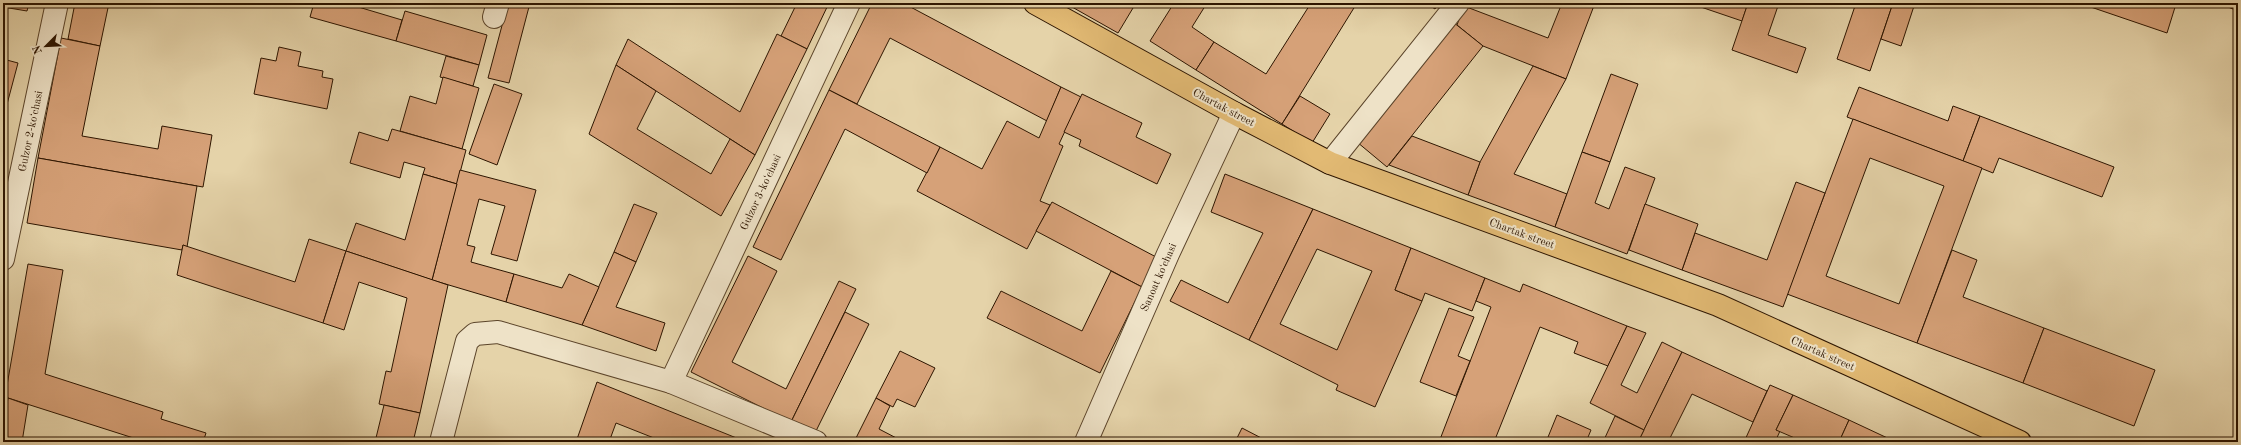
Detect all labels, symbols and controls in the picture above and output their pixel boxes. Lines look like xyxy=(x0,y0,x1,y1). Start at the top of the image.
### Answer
north arrow xyxy=(26,26,66,66)
text: N xyxy=(31,43,45,56)
street label: Chartak street xyxy=(1190,87,1256,129)
street label: Gulzor 2-koʻchasi xyxy=(18,90,45,173)
street label: Gulzor 3-koʻchasi xyxy=(739,153,784,232)
street label: Chartak street xyxy=(1487,218,1556,251)
street label: Sanoat koʻchasi xyxy=(1139,242,1179,313)
street label: Chartak street xyxy=(1789,335,1856,373)

